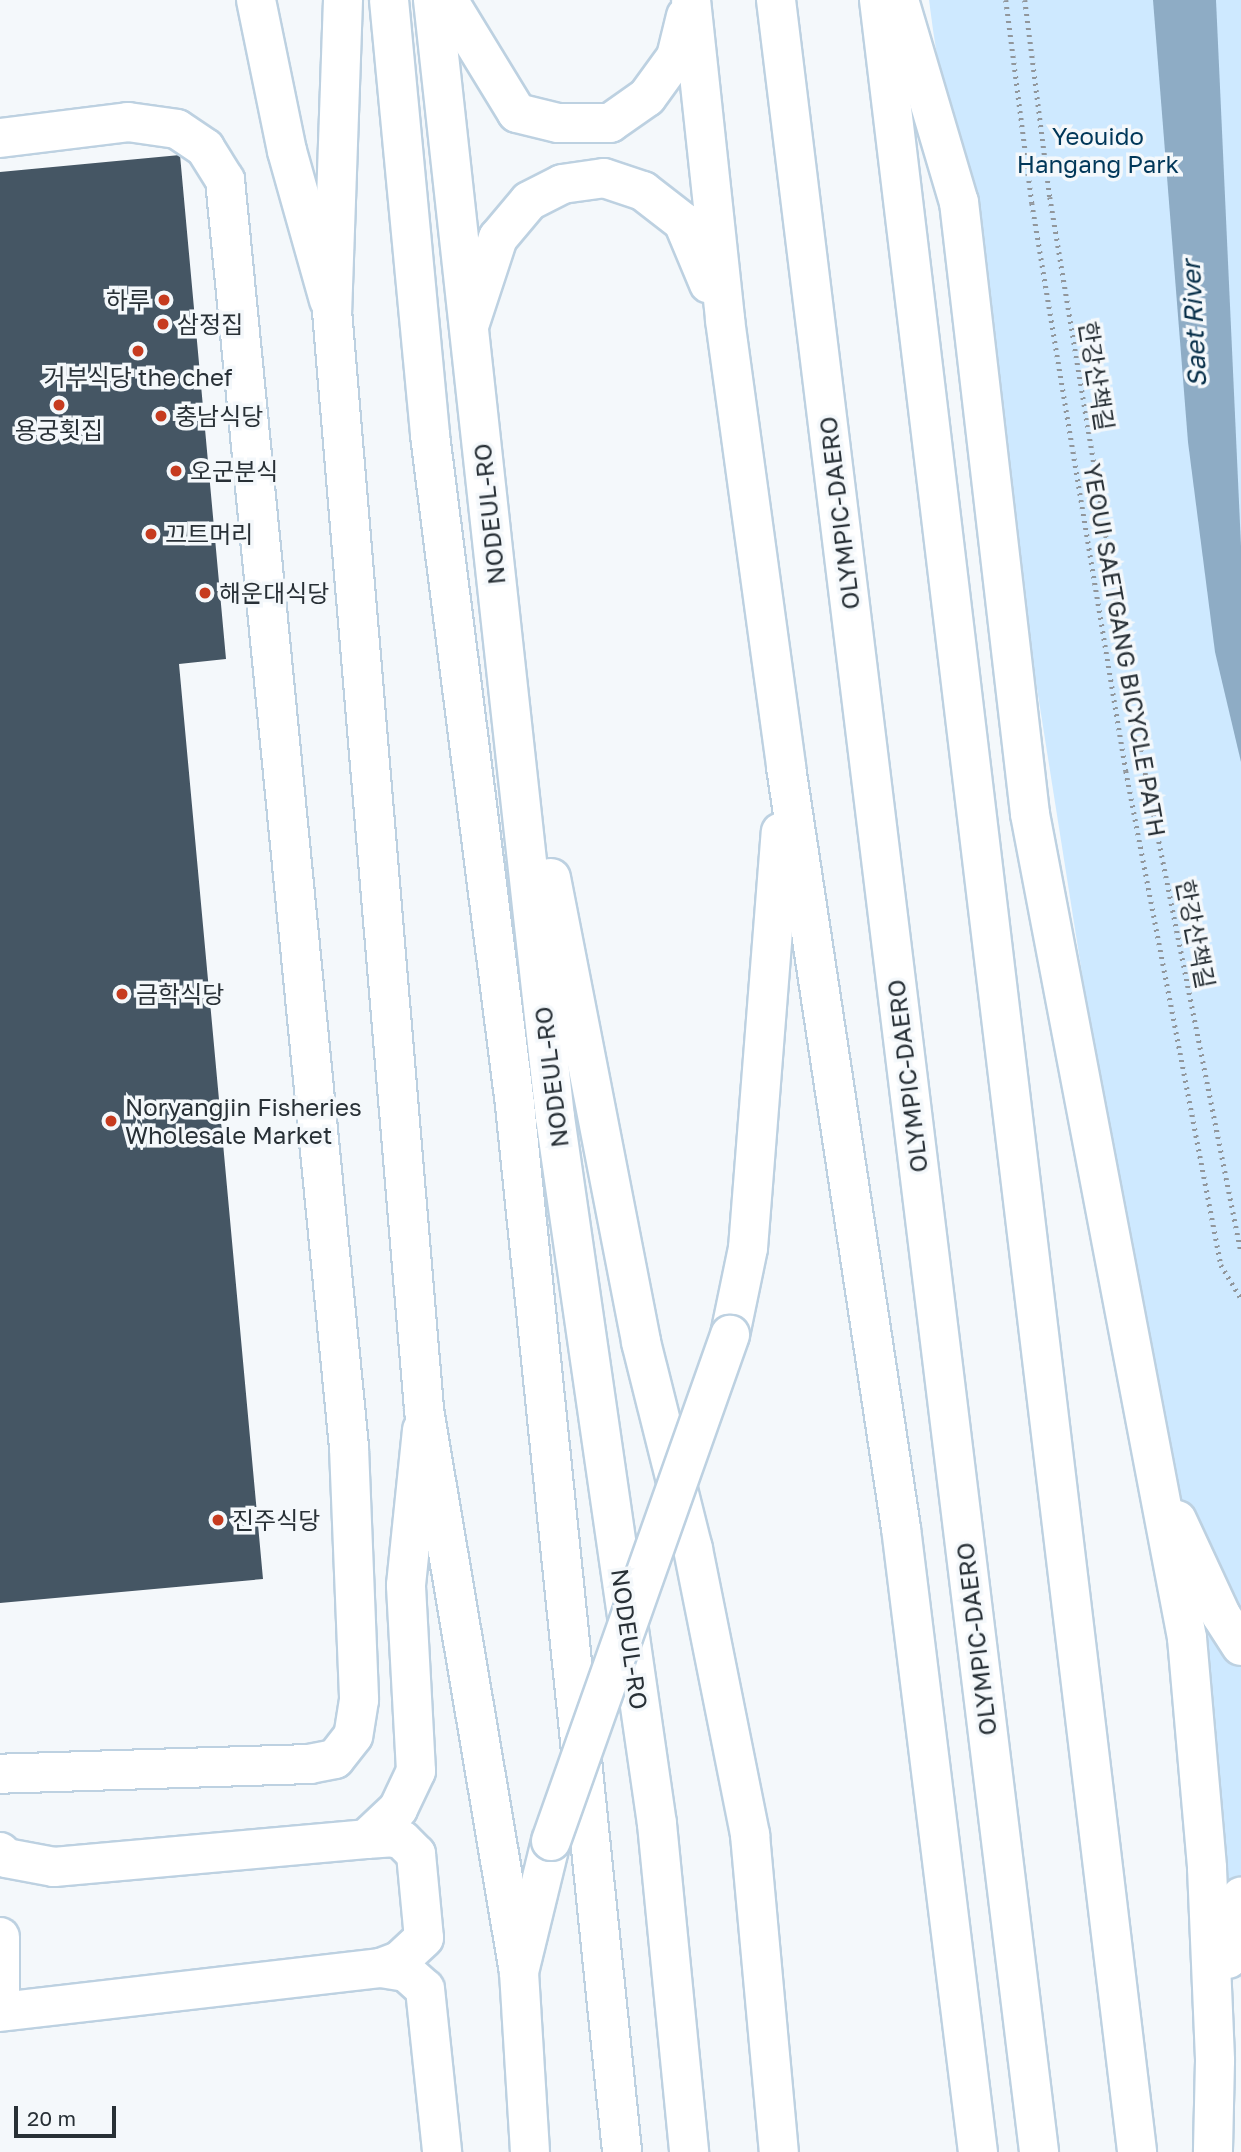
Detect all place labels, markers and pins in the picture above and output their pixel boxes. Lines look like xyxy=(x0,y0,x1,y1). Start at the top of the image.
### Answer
place label: 하루 xyxy=(106,286,150,314)
marker: 하루 xyxy=(156,292,172,308)
place label: 삼정집 xyxy=(177,310,243,338)
marker: 삼정집 xyxy=(155,316,171,332)
marker: 거부식당 the chef xyxy=(130,343,146,359)
place label: 거부식당 the chef xyxy=(44,363,232,391)
marker: 용궁횟집 xyxy=(51,397,67,413)
place label: 충남식당 xyxy=(175,402,263,430)
marker: 충남식당 xyxy=(153,408,169,424)
place label: 용궁횟집 xyxy=(15,416,103,444)
place label: 오군분식 xyxy=(190,457,278,485)
marker: 오군분식 xyxy=(168,463,184,479)
place label: 끄트머리 xyxy=(165,520,253,548)
marker: 끄트머리 xyxy=(143,526,159,542)
place label: 해운대식당 xyxy=(219,579,329,607)
marker: 해운대식당 xyxy=(197,585,213,601)
place label: 금학식당 xyxy=(136,980,224,1008)
marker: 금학식당 xyxy=(114,986,130,1002)
place label: Noryangjin Fisheries Wholesale Market xyxy=(125,1093,362,1149)
marker: Noryangjin Fisheries Wholesale Market xyxy=(103,1113,119,1129)
place label: 진주식당 xyxy=(232,1506,320,1534)
marker: 진주식당 xyxy=(210,1512,226,1528)

